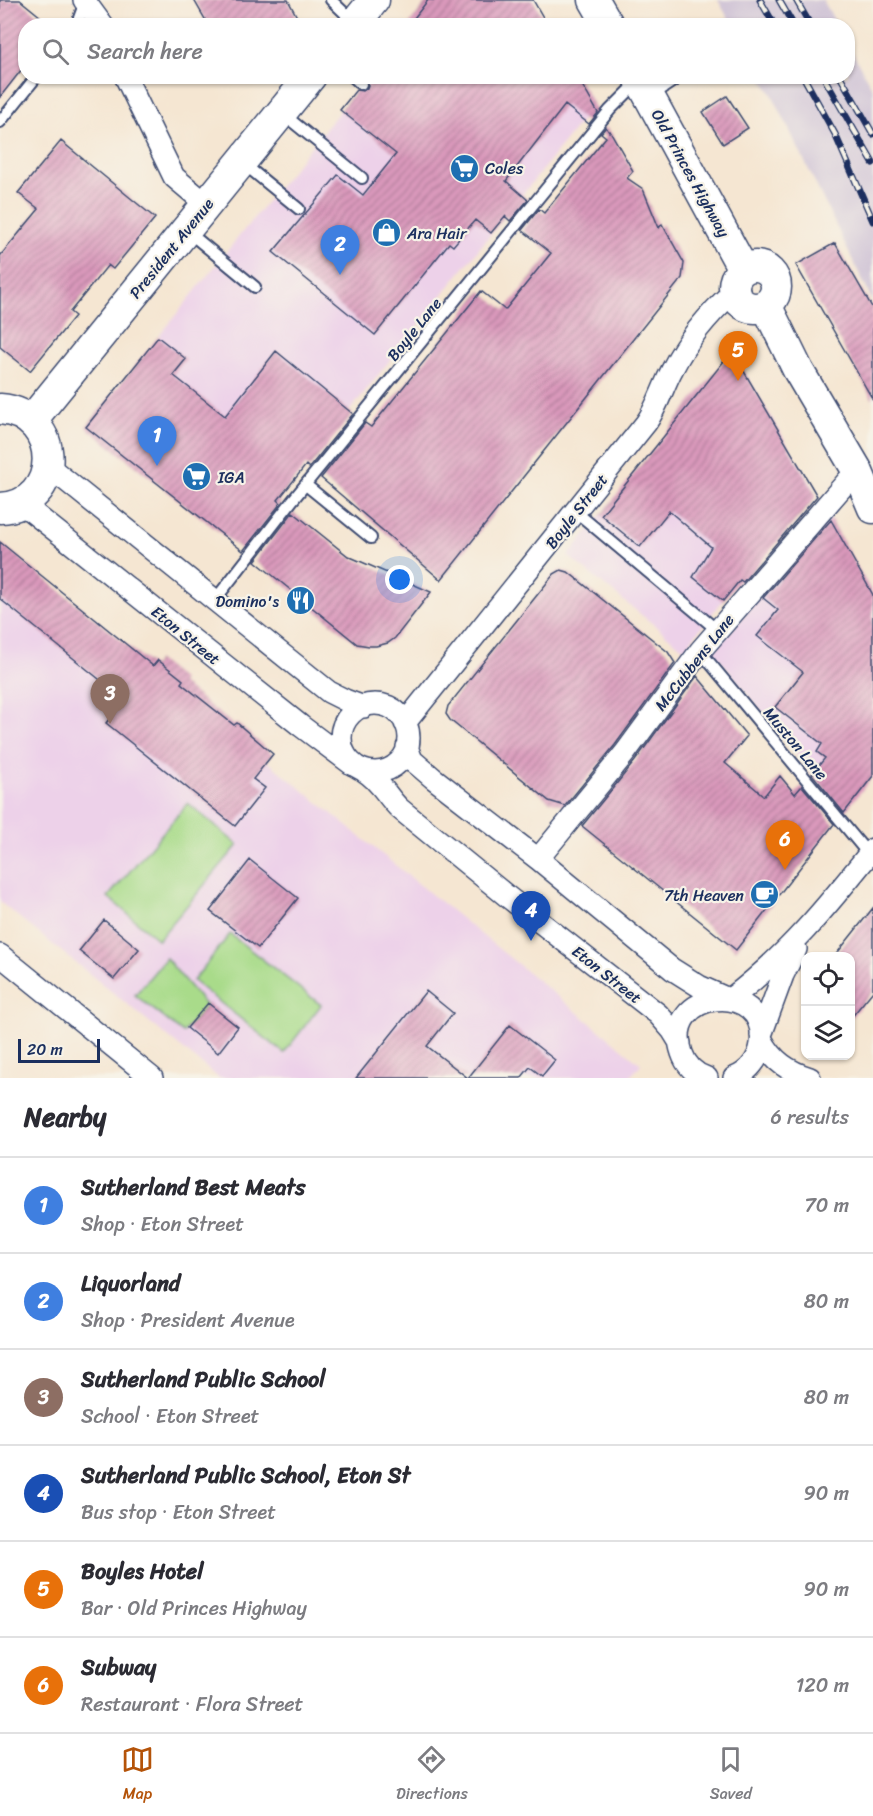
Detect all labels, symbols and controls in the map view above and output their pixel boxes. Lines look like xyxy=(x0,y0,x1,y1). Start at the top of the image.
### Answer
search box xyxy=(18,18,855,84)
text: Search here xyxy=(87,32,203,71)
icon: search xyxy=(39,35,72,68)
street label: Old Princes Highway xyxy=(643,104,738,244)
supermarket icon: Coles xyxy=(448,152,480,184)
place label: Coles xyxy=(485,154,524,183)
street label: President Avenue xyxy=(121,191,222,305)
shop icon: Ara Hair xyxy=(370,217,402,249)
place label: Ara Hair xyxy=(406,219,468,248)
pin: 2 xyxy=(320,226,360,275)
street label: Boyle Lane xyxy=(379,291,450,368)
pin: 5 xyxy=(718,332,758,381)
pin: 1 xyxy=(138,416,176,466)
supermarket icon: IGA xyxy=(181,461,213,493)
place label: IGA xyxy=(217,463,245,492)
street label: Boyle Street xyxy=(537,467,615,555)
your location xyxy=(385,565,414,594)
restaurant icon: Domino's xyxy=(284,585,316,617)
place label: Domino's xyxy=(215,587,279,616)
street label: Eton Street xyxy=(144,598,227,673)
street label: McCubbens Lane xyxy=(647,607,742,717)
pin: 3 xyxy=(90,674,130,724)
street label: Muston Lane xyxy=(756,700,835,787)
pin: 6 xyxy=(766,820,804,870)
cafe icon: 7th Heaven xyxy=(749,879,781,911)
place label: 7th Heaven xyxy=(664,881,744,910)
pin: 4 xyxy=(512,892,550,941)
street label: Eton Street xyxy=(565,937,648,1011)
map controls xyxy=(801,952,855,1060)
button: locate xyxy=(801,952,855,1006)
button: layers xyxy=(801,1006,855,1060)
text: 20 m xyxy=(27,1035,63,1064)
scale bar xyxy=(18,1036,100,1064)
text: Nearby xyxy=(24,1094,106,1140)
text: 6 results xyxy=(770,1100,849,1135)
text: Sutherland Best Meats xyxy=(81,1168,305,1207)
text: 1 xyxy=(39,1188,48,1223)
text: 70 m xyxy=(804,1188,849,1223)
text: Shop · Eton Street xyxy=(81,1207,244,1242)
text: Liquorland xyxy=(81,1264,180,1303)
text: 2 xyxy=(38,1284,49,1319)
text: 80 m xyxy=(804,1284,849,1319)
text: Shop · President Avenue xyxy=(81,1303,295,1338)
text: Sutherland Public School xyxy=(81,1360,326,1399)
text: 3 xyxy=(38,1380,49,1415)
text: 80 m xyxy=(804,1380,849,1415)
text: School · Eton Street xyxy=(81,1399,259,1434)
text: Sutherland Public School, Eton St xyxy=(81,1456,410,1495)
text: 4 xyxy=(37,1476,50,1511)
text: 90 m xyxy=(804,1476,849,1511)
text: Bus stop · Eton Street xyxy=(81,1495,276,1530)
text: Boyles Hotel xyxy=(81,1552,203,1591)
text: 5 xyxy=(37,1572,50,1607)
text: 90 m xyxy=(804,1572,849,1607)
text: Bar · Old Princes Highway xyxy=(81,1591,307,1626)
text: Subway xyxy=(81,1648,156,1687)
text: 6 xyxy=(38,1668,49,1703)
text: 120 m xyxy=(796,1668,849,1703)
text: Restaurant · Flora Street xyxy=(81,1687,303,1722)
tab: Map xyxy=(121,1743,154,1808)
tab: Directions xyxy=(396,1743,468,1808)
tab: Saved xyxy=(710,1743,752,1808)

